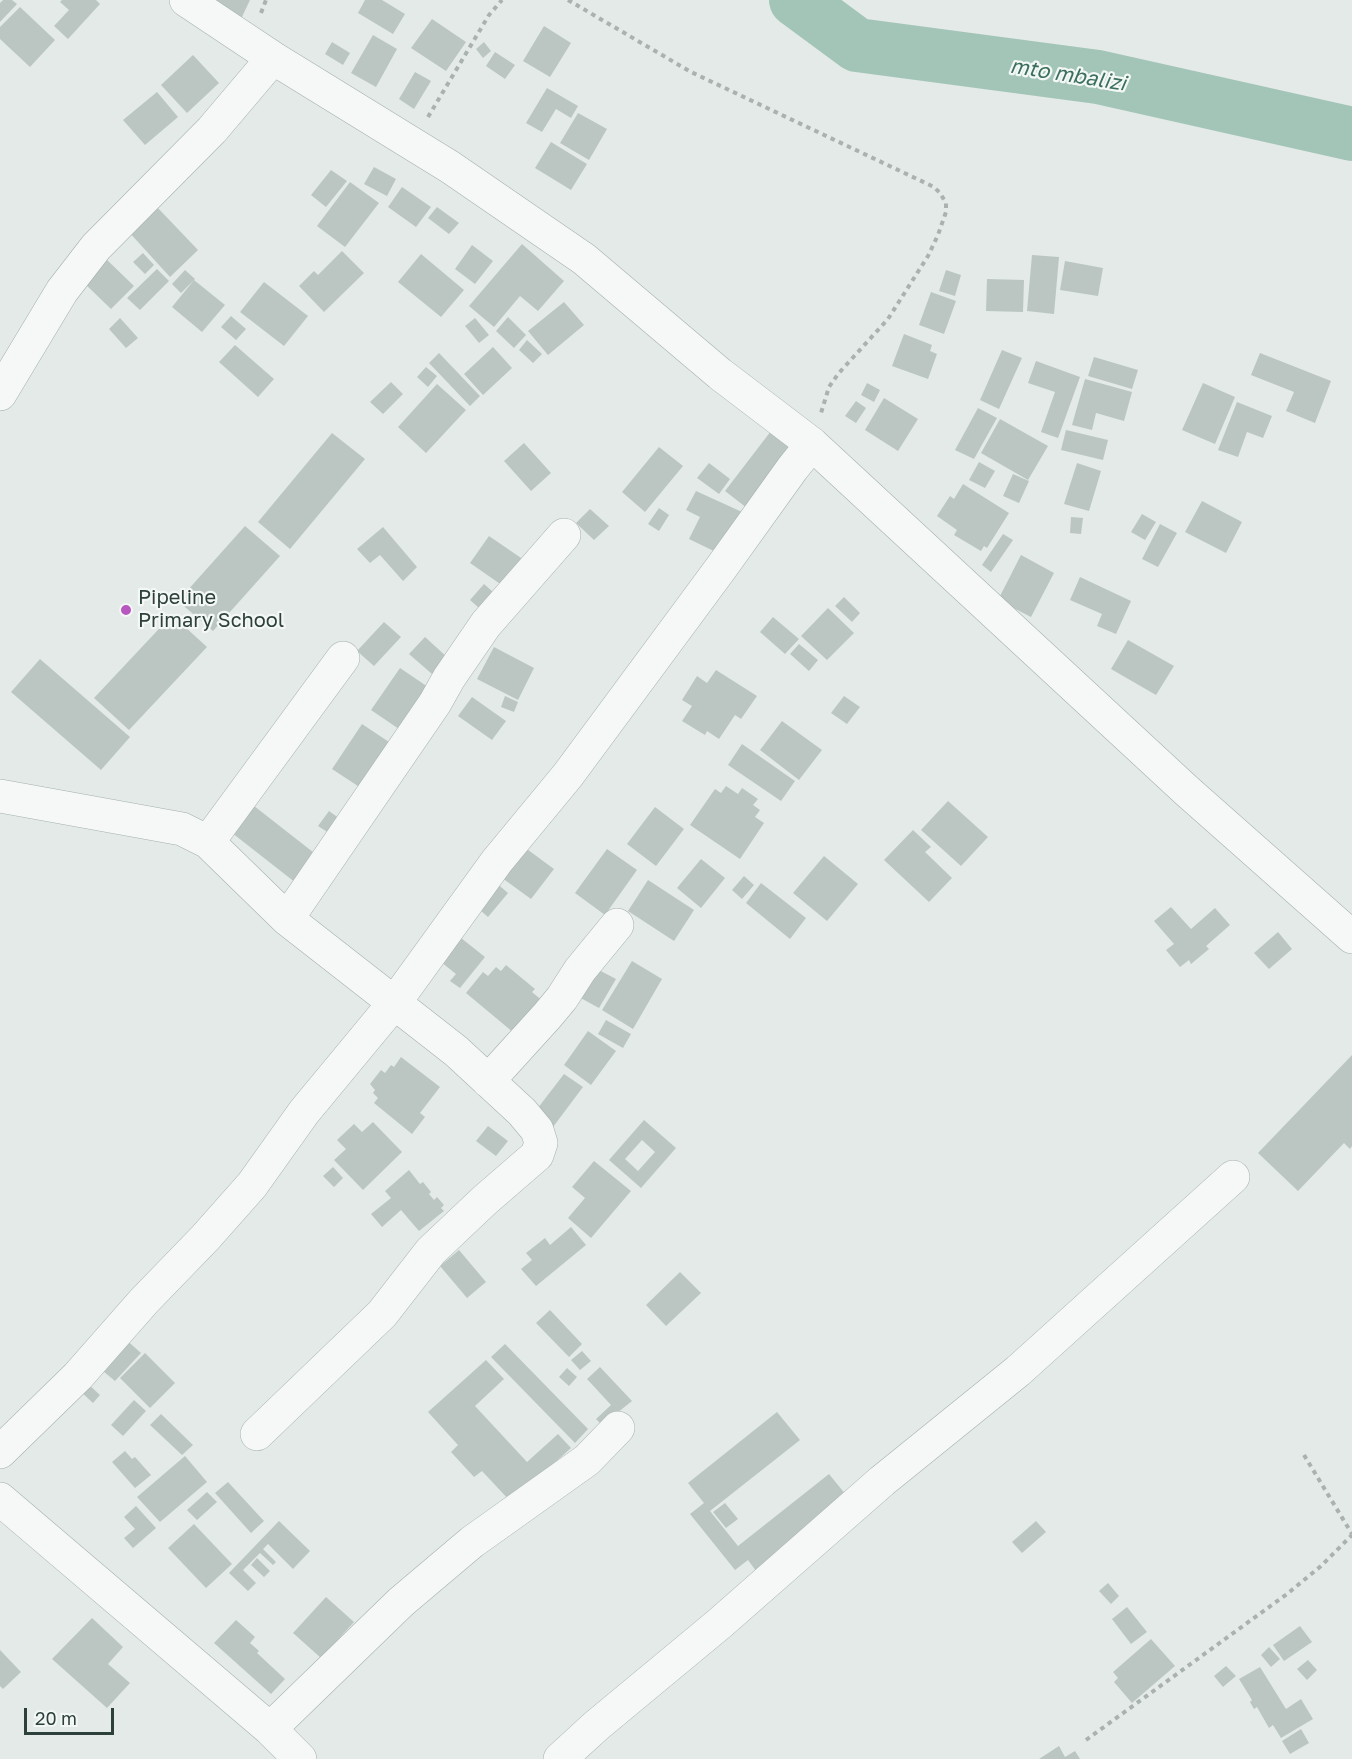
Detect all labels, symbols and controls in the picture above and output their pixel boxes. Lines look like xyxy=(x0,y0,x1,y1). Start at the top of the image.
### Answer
water label: mto mbalizi xyxy=(1008,53,1128,97)
place label: Pipeline Primary School xyxy=(138,586,284,633)
marker: Pipeline Primary School xyxy=(119,603,133,617)
scale bar xyxy=(27,1696,117,1734)
text: 20 m xyxy=(35,1707,77,1729)

